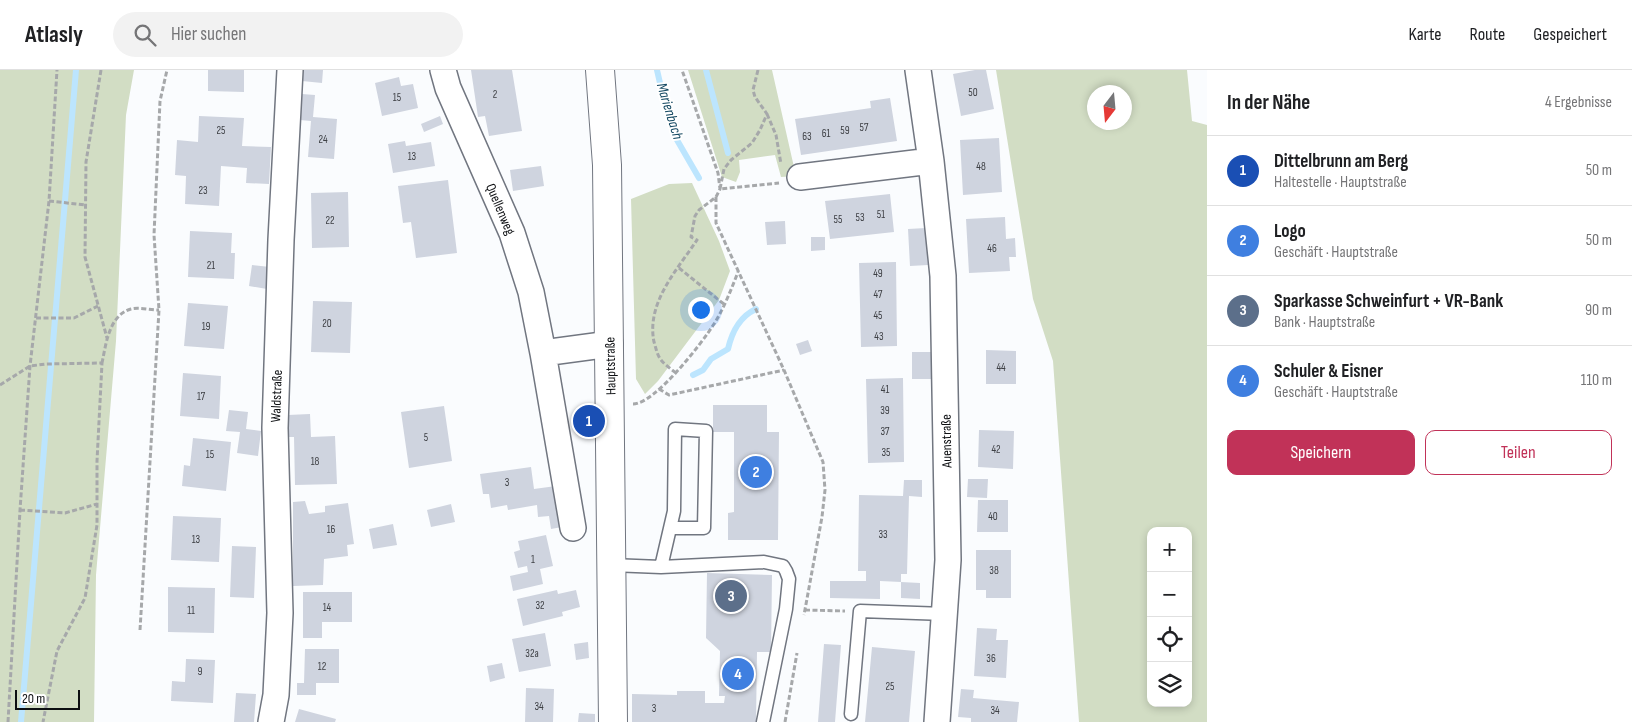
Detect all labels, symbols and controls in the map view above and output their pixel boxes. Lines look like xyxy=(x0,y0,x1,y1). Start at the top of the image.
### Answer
search box xyxy=(113,12,463,57)
text: Atlasly xyxy=(25,20,83,49)
icon: search xyxy=(131,21,159,49)
text: Hier suchen xyxy=(171,23,247,46)
text: Karte xyxy=(1409,24,1442,45)
text: Route xyxy=(1470,24,1505,45)
text: Gespeichert xyxy=(1533,24,1607,45)
water label: Marienbach xyxy=(652,81,687,142)
north arrow xyxy=(1087,85,1132,130)
house number: 50 xyxy=(968,86,978,99)
house number: 2 xyxy=(493,88,498,101)
text: In der Nähe xyxy=(1227,90,1310,115)
house number: 15 xyxy=(393,91,401,104)
text: 4 Ergebnisse xyxy=(1545,93,1612,112)
house number: 57 xyxy=(860,121,869,134)
house number: 25 xyxy=(217,124,225,137)
house number: 59 xyxy=(840,124,850,137)
house number: 61 xyxy=(822,127,830,140)
house number: 63 xyxy=(802,130,812,143)
house number: 24 xyxy=(318,133,328,146)
house number: 13 xyxy=(408,150,417,163)
text: Dittelbrunn am Berg xyxy=(1274,150,1408,173)
house number: 48 xyxy=(976,160,986,173)
text: 1 xyxy=(1240,161,1246,180)
text: 50 m xyxy=(1586,161,1612,180)
text: Haltestelle · Hauptstraße xyxy=(1274,173,1407,192)
street label: Quellenweg xyxy=(482,181,519,238)
house number: 23 xyxy=(198,184,208,197)
house number: 51 xyxy=(877,208,885,221)
house number: 53 xyxy=(855,211,865,224)
house number: 55 xyxy=(834,213,842,226)
house number: 22 xyxy=(325,214,335,227)
text: Logo xyxy=(1274,220,1306,243)
text: 2 xyxy=(1239,231,1247,250)
text: 50 m xyxy=(1586,231,1612,250)
house number: 46 xyxy=(987,242,997,255)
text: Geschäft · Hauptstraße xyxy=(1274,243,1398,262)
house number: 21 xyxy=(207,259,215,272)
house number: 49 xyxy=(873,267,883,280)
house number: 47 xyxy=(874,288,883,301)
text: Sparkasse Schweinfurt + VR-Bank xyxy=(1274,290,1503,313)
your location xyxy=(688,297,714,323)
text: 3 xyxy=(1239,301,1247,320)
text: 90 m xyxy=(1585,301,1612,320)
house number: 45 xyxy=(873,309,883,322)
text: Bank · Hauptstraße xyxy=(1274,313,1375,332)
house number: 20 xyxy=(322,317,332,330)
house number: 19 xyxy=(202,320,210,333)
house number: 43 xyxy=(874,330,884,343)
street label: Hauptstraße xyxy=(601,337,620,395)
text: Schuler & Eisner xyxy=(1274,360,1383,383)
house number: 44 xyxy=(996,361,1006,374)
street label: Waldstraße xyxy=(267,369,286,423)
text: 4 xyxy=(1239,371,1247,390)
text: 110 m xyxy=(1581,371,1612,390)
house number: 41 xyxy=(881,383,889,396)
text: Geschäft · Hauptstraße xyxy=(1274,383,1398,402)
house number: 17 xyxy=(197,390,206,403)
pin: 1 xyxy=(573,402,605,440)
house number: 39 xyxy=(880,404,890,417)
street label: Auenstraße xyxy=(938,414,955,469)
house number: 37 xyxy=(880,425,890,438)
button: Speichern xyxy=(1227,430,1415,475)
button: Teilen xyxy=(1425,430,1612,475)
house number: 5 xyxy=(424,431,428,444)
house number: 42 xyxy=(991,443,1001,456)
house number: 35 xyxy=(881,446,891,459)
house number: 15 xyxy=(206,448,214,461)
pin: 2 xyxy=(740,453,772,491)
house number: 18 xyxy=(311,455,320,468)
house number: 3 xyxy=(505,476,510,489)
house number: 40 xyxy=(988,510,998,523)
house number: 16 xyxy=(327,523,336,536)
map controls xyxy=(1147,527,1192,707)
button: + xyxy=(1147,527,1192,572)
house number: 33 xyxy=(878,528,888,541)
house number: 13 xyxy=(192,533,201,546)
house number: 1 xyxy=(531,553,535,566)
house number: 38 xyxy=(989,564,999,577)
button: − xyxy=(1147,572,1192,617)
pin: 3 xyxy=(715,577,747,615)
house number: 32 xyxy=(535,599,545,612)
house number: 14 xyxy=(323,601,332,614)
house number: 11 xyxy=(187,604,195,617)
button: locate xyxy=(1147,617,1192,662)
house number: 32a xyxy=(525,647,539,660)
house number: 36 xyxy=(986,652,996,665)
pin: 4 xyxy=(722,655,754,693)
house number: 12 xyxy=(318,660,327,673)
button: layers xyxy=(1147,662,1192,707)
house number: 9 xyxy=(198,665,203,678)
house number: 25 xyxy=(886,680,894,693)
scale bar xyxy=(15,687,80,710)
text: 20 m xyxy=(22,690,45,707)
house number: 34 xyxy=(534,700,544,713)
house number: 3 xyxy=(652,702,657,715)
house number: 34 xyxy=(990,704,1000,717)

